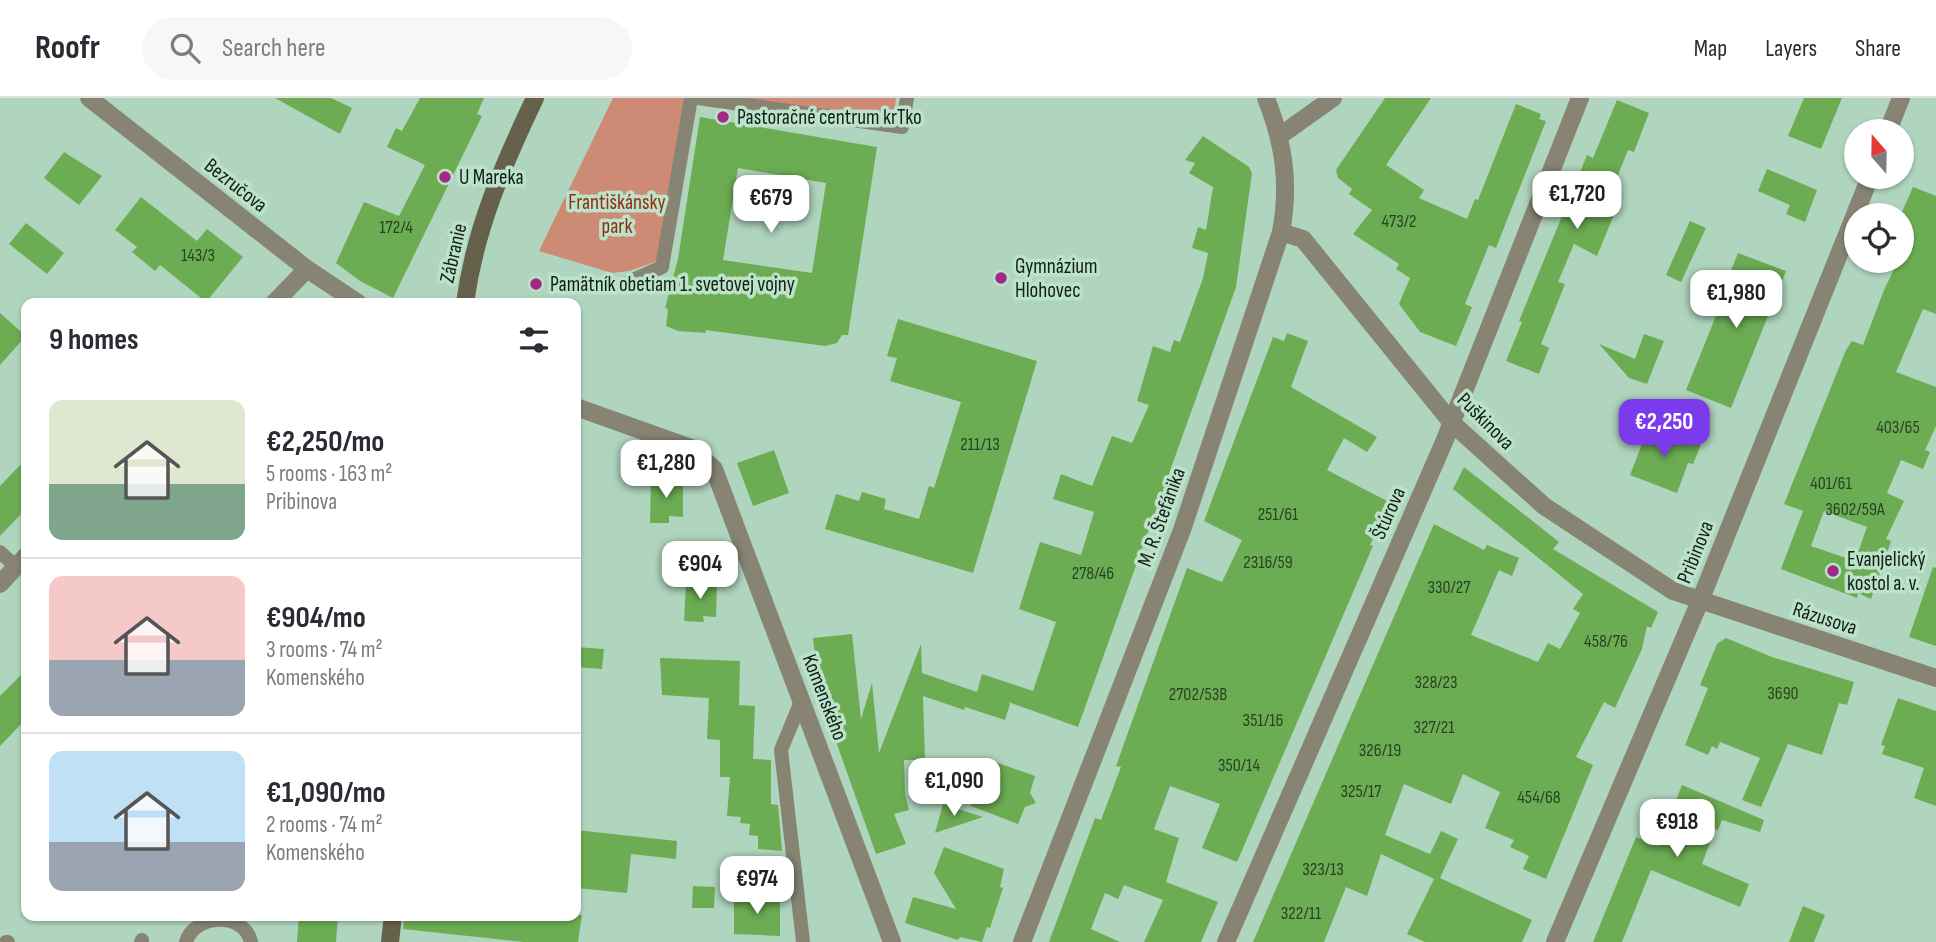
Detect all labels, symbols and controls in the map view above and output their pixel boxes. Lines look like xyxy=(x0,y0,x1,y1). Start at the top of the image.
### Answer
search box xyxy=(142,17,632,80)
text: Roofr xyxy=(35,28,100,68)
icon: search xyxy=(166,29,204,67)
text: Search here xyxy=(222,33,325,64)
text: Map xyxy=(1694,34,1727,63)
text: Layers xyxy=(1765,34,1817,63)
text: Share xyxy=(1855,34,1901,63)
place label: Pastoračné centrum krTko xyxy=(737,105,922,130)
marker: Pastoračné centrum krTko xyxy=(715,109,731,125)
north arrow xyxy=(1844,119,1914,189)
map controls xyxy=(1844,119,1914,273)
street label: Bezručova xyxy=(199,153,272,218)
place label: U Mareka xyxy=(459,165,524,190)
marker: U Mareka xyxy=(437,169,453,185)
pin: €1,720 xyxy=(1520,172,1634,231)
pin: €679 xyxy=(730,176,812,235)
text: €1,720 xyxy=(1548,180,1606,208)
text: €679 xyxy=(749,184,793,212)
park label: Františkánsky park xyxy=(568,190,666,239)
button: locate xyxy=(1844,203,1914,273)
house number: 473/2 xyxy=(1382,211,1416,232)
house number: 172/4 xyxy=(379,217,413,238)
street label: Zábranie xyxy=(435,221,472,285)
house number: 143/3 xyxy=(181,245,215,266)
place label: Gymnázium Hlohovec xyxy=(1015,254,1098,303)
marker: Gymnázium Hlohovec xyxy=(993,270,1009,286)
pin: €1,980 xyxy=(1679,271,1793,330)
place label: Pamätník obetiam 1. svetovej vojny xyxy=(550,272,795,297)
marker: Pamätník obetiam 1. svetovej vojny xyxy=(528,276,544,292)
text: €1,980 xyxy=(1706,279,1766,307)
icon: filters xyxy=(515,321,553,359)
text: 9 homes xyxy=(49,322,139,358)
street label: Puškinova xyxy=(1452,388,1519,455)
pin: €2,250 xyxy=(1607,400,1721,459)
text: €2,250 xyxy=(1635,408,1693,436)
house number: 403/65 xyxy=(1876,417,1920,438)
text: €2,250/mo xyxy=(266,424,384,460)
icon: home xyxy=(105,428,189,512)
house number: 211/13 xyxy=(960,434,1000,455)
pin: €1,280 xyxy=(609,440,723,500)
text: €1,280 xyxy=(637,449,695,477)
text: 5 rooms · 163 m² xyxy=(266,460,392,488)
street label: M. R. Štefánika xyxy=(1132,464,1191,570)
house number: 401/61 xyxy=(1810,473,1852,494)
street label: Štúrova xyxy=(1366,483,1411,543)
text: Pribinova xyxy=(266,488,337,516)
house number: 3602/59A xyxy=(1825,499,1885,520)
house number: 251/61 xyxy=(1258,504,1299,525)
street label: Pribinova xyxy=(1672,517,1719,587)
pin: €904 xyxy=(659,542,741,601)
place label: Evanjelický kostol a. v. xyxy=(1847,547,1926,596)
text: €904 xyxy=(678,550,722,578)
house number: 2316/59 xyxy=(1243,552,1293,573)
house number: 278/46 xyxy=(1072,563,1114,584)
marker: Evanjelický kostol a. v. xyxy=(1825,563,1841,579)
house number: 330/27 xyxy=(1427,577,1471,598)
street label: Rázusova xyxy=(1790,596,1860,641)
text: €904/mo xyxy=(266,600,366,636)
icon: home xyxy=(105,604,189,688)
house number: 458/76 xyxy=(1584,631,1628,652)
text: 3 rooms · 74 m² xyxy=(266,636,383,664)
street label: Komenského xyxy=(797,651,852,744)
text: Komenského xyxy=(266,664,365,692)
house number: 328/23 xyxy=(1414,672,1458,693)
house number: 3690 xyxy=(1767,683,1799,704)
house number: 2702/53B xyxy=(1169,684,1227,705)
house number: 351/16 xyxy=(1243,710,1284,731)
house number: 327/21 xyxy=(1413,717,1455,738)
house number: 326/19 xyxy=(1359,740,1401,761)
house number: 350/14 xyxy=(1218,755,1260,776)
pin: €1,090 xyxy=(897,758,1011,818)
text: €1,090 xyxy=(924,767,984,795)
text: €1,090/mo xyxy=(266,775,386,811)
icon: home xyxy=(105,779,189,863)
house number: 325/17 xyxy=(1341,781,1382,802)
house number: 454/68 xyxy=(1517,787,1561,808)
pin: €918 xyxy=(1636,800,1718,859)
text: €918 xyxy=(1656,808,1698,836)
text: 2 rooms · 74 m² xyxy=(266,811,383,839)
text: Komenského xyxy=(266,839,365,867)
pin: €974 xyxy=(716,856,798,916)
house number: 323/13 xyxy=(1302,859,1344,880)
text: €974 xyxy=(736,865,778,893)
house number: 322/11 xyxy=(1281,903,1322,924)

